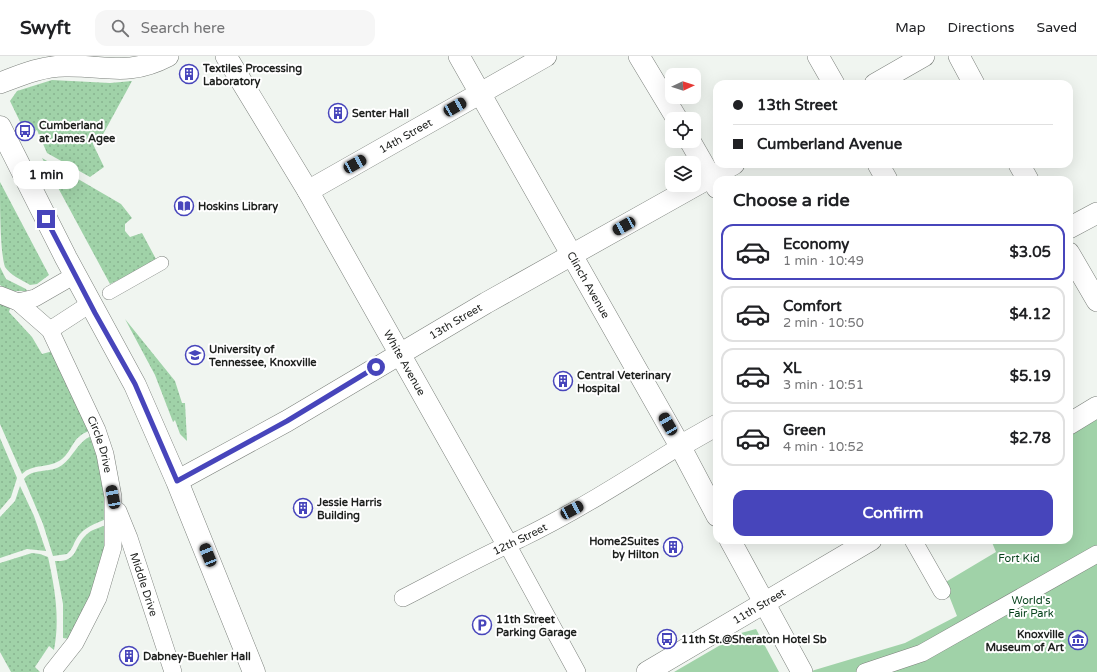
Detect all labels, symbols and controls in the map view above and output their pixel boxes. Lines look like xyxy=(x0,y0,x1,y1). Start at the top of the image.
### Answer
search box xyxy=(95,10,375,46)
text: Swyft xyxy=(20,17,71,39)
icon: search xyxy=(109,17,131,39)
text: Search here xyxy=(141,19,225,37)
text: Map xyxy=(895,19,926,36)
text: Directions xyxy=(948,19,1015,36)
text: Saved xyxy=(1037,19,1077,36)
place label: Textiles Processing Laboratory xyxy=(202,62,302,89)
building icon: Textiles Processing Laboratory xyxy=(178,63,200,85)
north arrow xyxy=(665,68,701,104)
map controls xyxy=(665,68,701,192)
car xyxy=(442,96,468,118)
text: 13th Street xyxy=(757,96,837,114)
building icon: Senter Hall xyxy=(327,102,349,124)
place label: Senter Hall xyxy=(352,107,409,120)
button: locate xyxy=(665,112,701,148)
street label: 14th Street xyxy=(377,116,435,156)
place label: Cumberland at James Agee xyxy=(39,119,116,146)
bus stop icon: Cumberland at James Agee xyxy=(14,120,36,142)
text: Cumberland Avenue xyxy=(757,135,902,153)
car xyxy=(342,153,368,175)
button: layers xyxy=(665,156,701,192)
callout: 1 min xyxy=(13,161,79,189)
text: 1 min xyxy=(29,167,63,183)
text: Choose a ride xyxy=(733,189,850,211)
library icon: Hoskins Library xyxy=(173,195,195,217)
place label: Hoskins Library xyxy=(198,200,278,214)
route end xyxy=(37,210,55,228)
car xyxy=(611,215,637,237)
icon: car xyxy=(735,234,771,270)
text: Economy xyxy=(783,235,849,253)
text: $3.05 xyxy=(1010,243,1051,261)
street label: Clinch Avenue xyxy=(564,249,612,321)
text: 1 min · 10:49 xyxy=(783,253,864,269)
icon: car xyxy=(735,296,771,332)
text: Comfort xyxy=(783,297,842,315)
street label: 13th Street xyxy=(427,301,484,342)
text: $4.12 xyxy=(1010,305,1051,323)
text: 2 min · 10:50 xyxy=(783,315,864,331)
street label: White Avenue xyxy=(381,328,428,398)
place label: University of Tennessee, Knoxville xyxy=(208,343,317,369)
school or university icon: University of Tennessee, Knoxville xyxy=(184,344,206,366)
route start xyxy=(367,358,385,376)
icon: car xyxy=(735,358,771,394)
text: XL xyxy=(783,359,802,377)
text: $5.19 xyxy=(1010,367,1051,385)
place label: Central Veterinary Hospital xyxy=(577,369,671,396)
building icon: Central Veterinary Hospital xyxy=(552,370,574,392)
text: 3 min · 10:51 xyxy=(783,377,864,393)
car xyxy=(657,411,679,437)
street label: Circle Drive xyxy=(84,414,114,474)
icon: car xyxy=(735,420,771,456)
text: Green xyxy=(783,421,826,439)
text: $2.78 xyxy=(1010,429,1051,447)
text: 4 min · 10:52 xyxy=(783,439,864,455)
car xyxy=(105,484,121,510)
button: Confirm xyxy=(733,490,1053,536)
place label: Jessie Harris Building xyxy=(316,496,382,523)
building icon: Jessie Harris Building xyxy=(292,497,314,519)
car xyxy=(559,499,585,521)
street label: 12th Street xyxy=(491,520,549,558)
place label: Home2Suites by Hilton xyxy=(589,535,660,562)
building icon: Home2Suites by Hilton xyxy=(662,536,684,558)
car xyxy=(198,542,218,568)
street label: Middle Drive xyxy=(127,551,160,618)
park label: Fort Kid xyxy=(998,552,1040,565)
street label: 11th Street xyxy=(730,586,788,627)
park label: World's Fair Park xyxy=(1008,594,1054,620)
place label: 11th Street Parking Garage xyxy=(496,613,578,640)
parking icon: 11th Street Parking Garage xyxy=(471,614,493,636)
bus stop icon: 11th St.@Sheraton Hotel Sb xyxy=(656,628,678,650)
place label: Knoxville Museum of Art xyxy=(985,628,1065,654)
museum icon: Knoxville Museum of Art xyxy=(1067,629,1089,651)
place label: 11th St.@Sheraton Hotel Sb xyxy=(681,633,827,646)
building icon: Dabney-Buehler Hall xyxy=(118,645,140,667)
place label: Dabney-Buehler Hall xyxy=(143,650,251,664)

